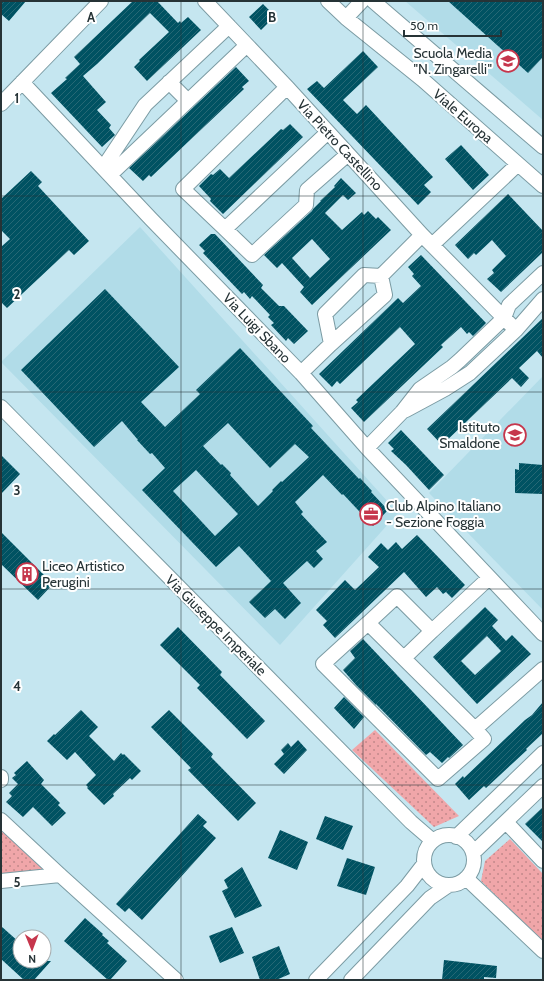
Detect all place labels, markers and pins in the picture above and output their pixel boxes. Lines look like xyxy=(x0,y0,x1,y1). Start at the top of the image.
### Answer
place label: Scuola Media "N. Zingarelli" xyxy=(413,44,492,78)
school or university icon: Scuola Media "N. Zingarelli" xyxy=(495,48,521,74)
place label: Istituto Smaldone xyxy=(439,418,500,452)
school or university icon: Istituto Smaldone xyxy=(502,422,528,448)
place label: Club Alpino Italiano - Sezione Foggia xyxy=(386,497,501,531)
office icon: Club Alpino Italiano - Sezione Foggia xyxy=(358,501,384,527)
place label: Liceo Artistico Perugini xyxy=(42,557,125,591)
building icon: Liceo Artistico Perugini xyxy=(14,561,40,587)

